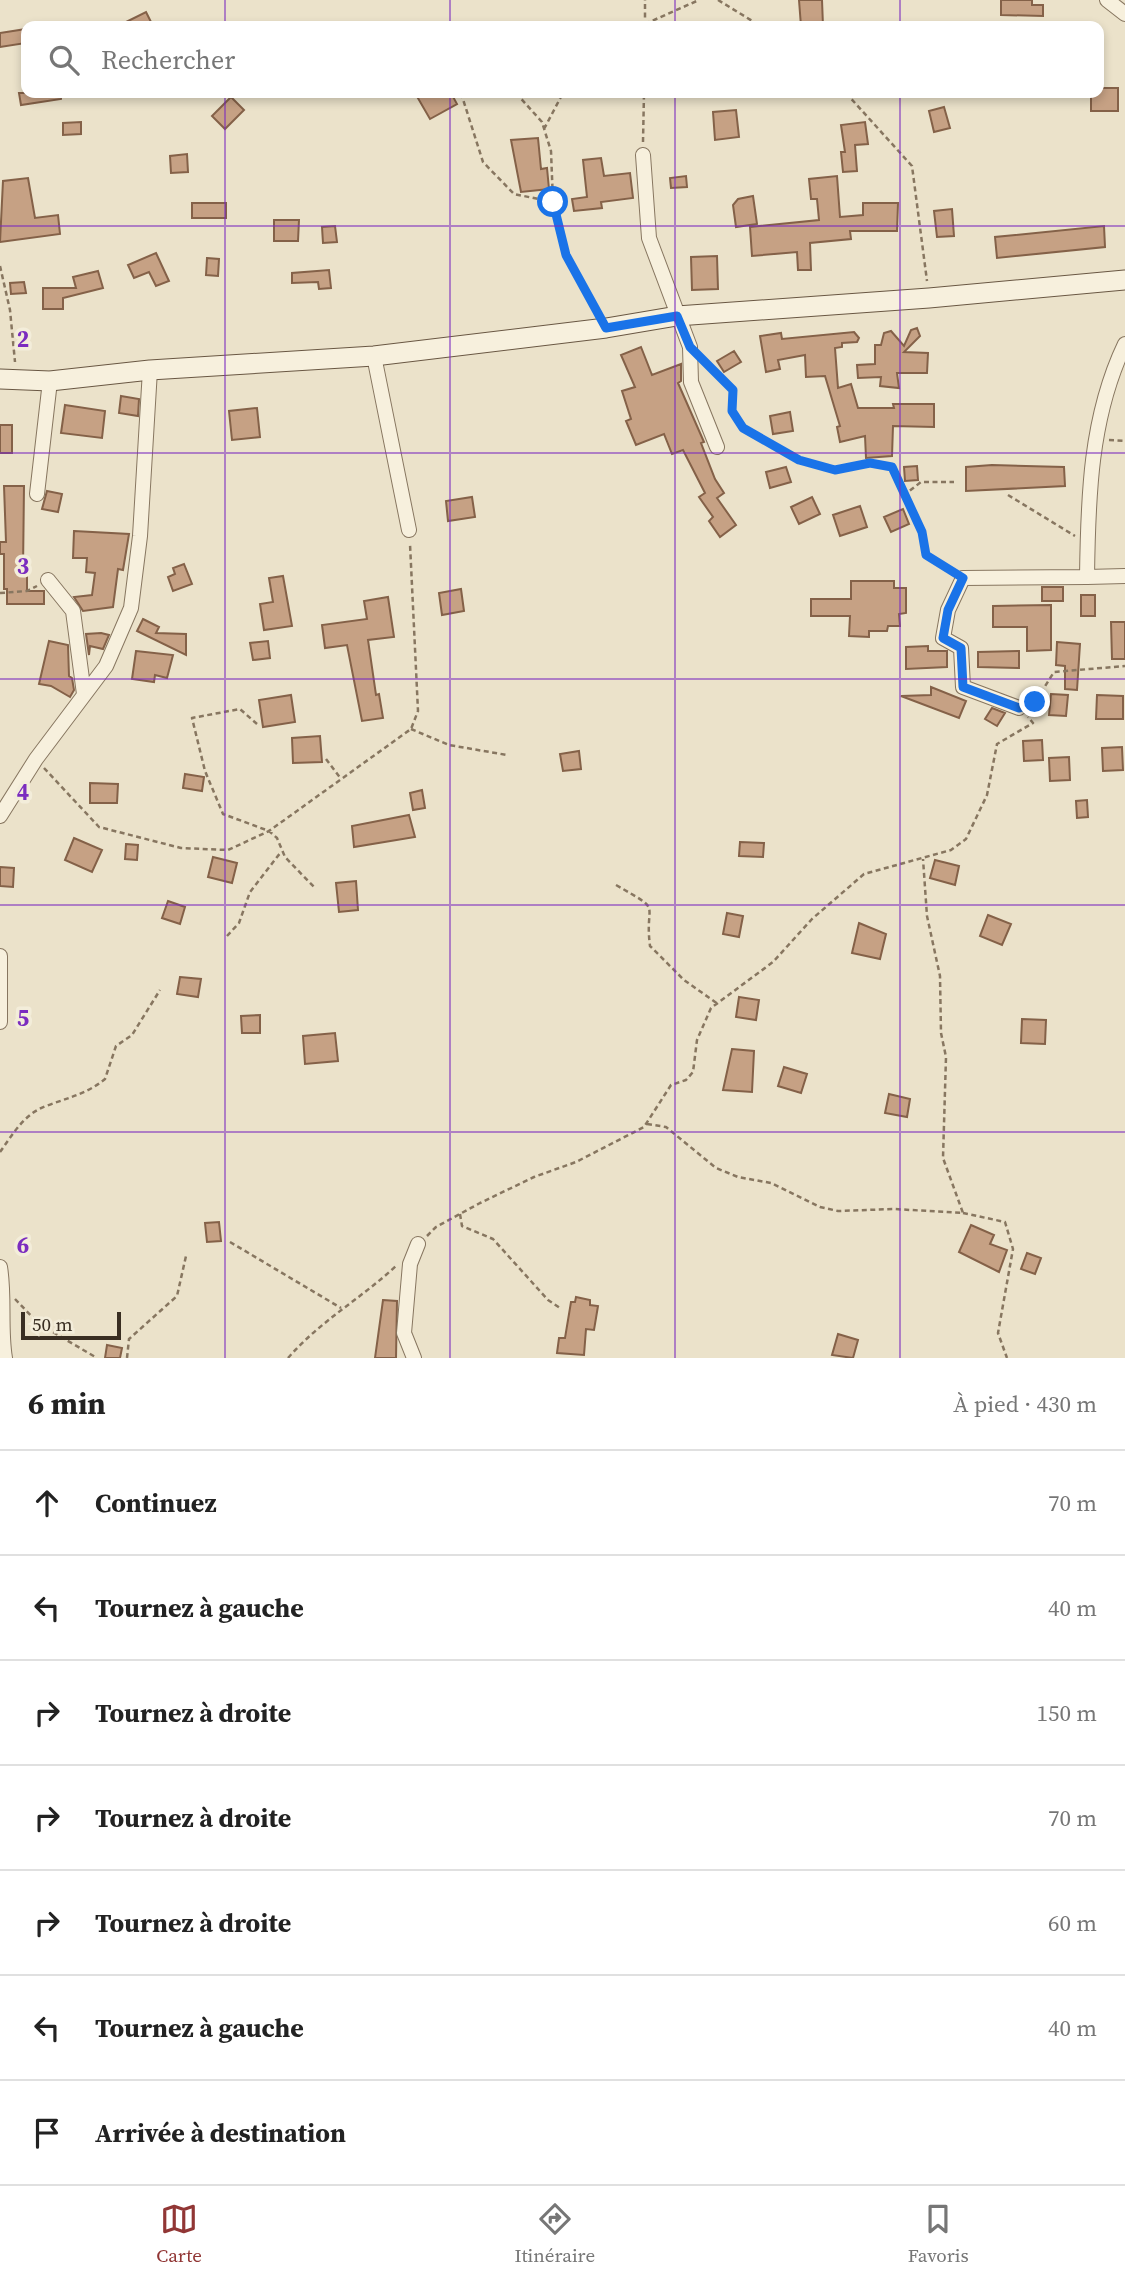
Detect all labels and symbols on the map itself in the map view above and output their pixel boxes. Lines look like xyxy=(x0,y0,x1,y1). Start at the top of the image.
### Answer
route start xyxy=(537,186,568,217)
text: 2 xyxy=(17,323,29,355)
text: 3 xyxy=(17,550,29,582)
route end xyxy=(1019,686,1050,717)
text: 4 xyxy=(17,776,29,808)
text: 5 xyxy=(17,1002,29,1034)
text: 6 xyxy=(17,1229,29,1261)
scale bar xyxy=(21,1309,121,1341)

